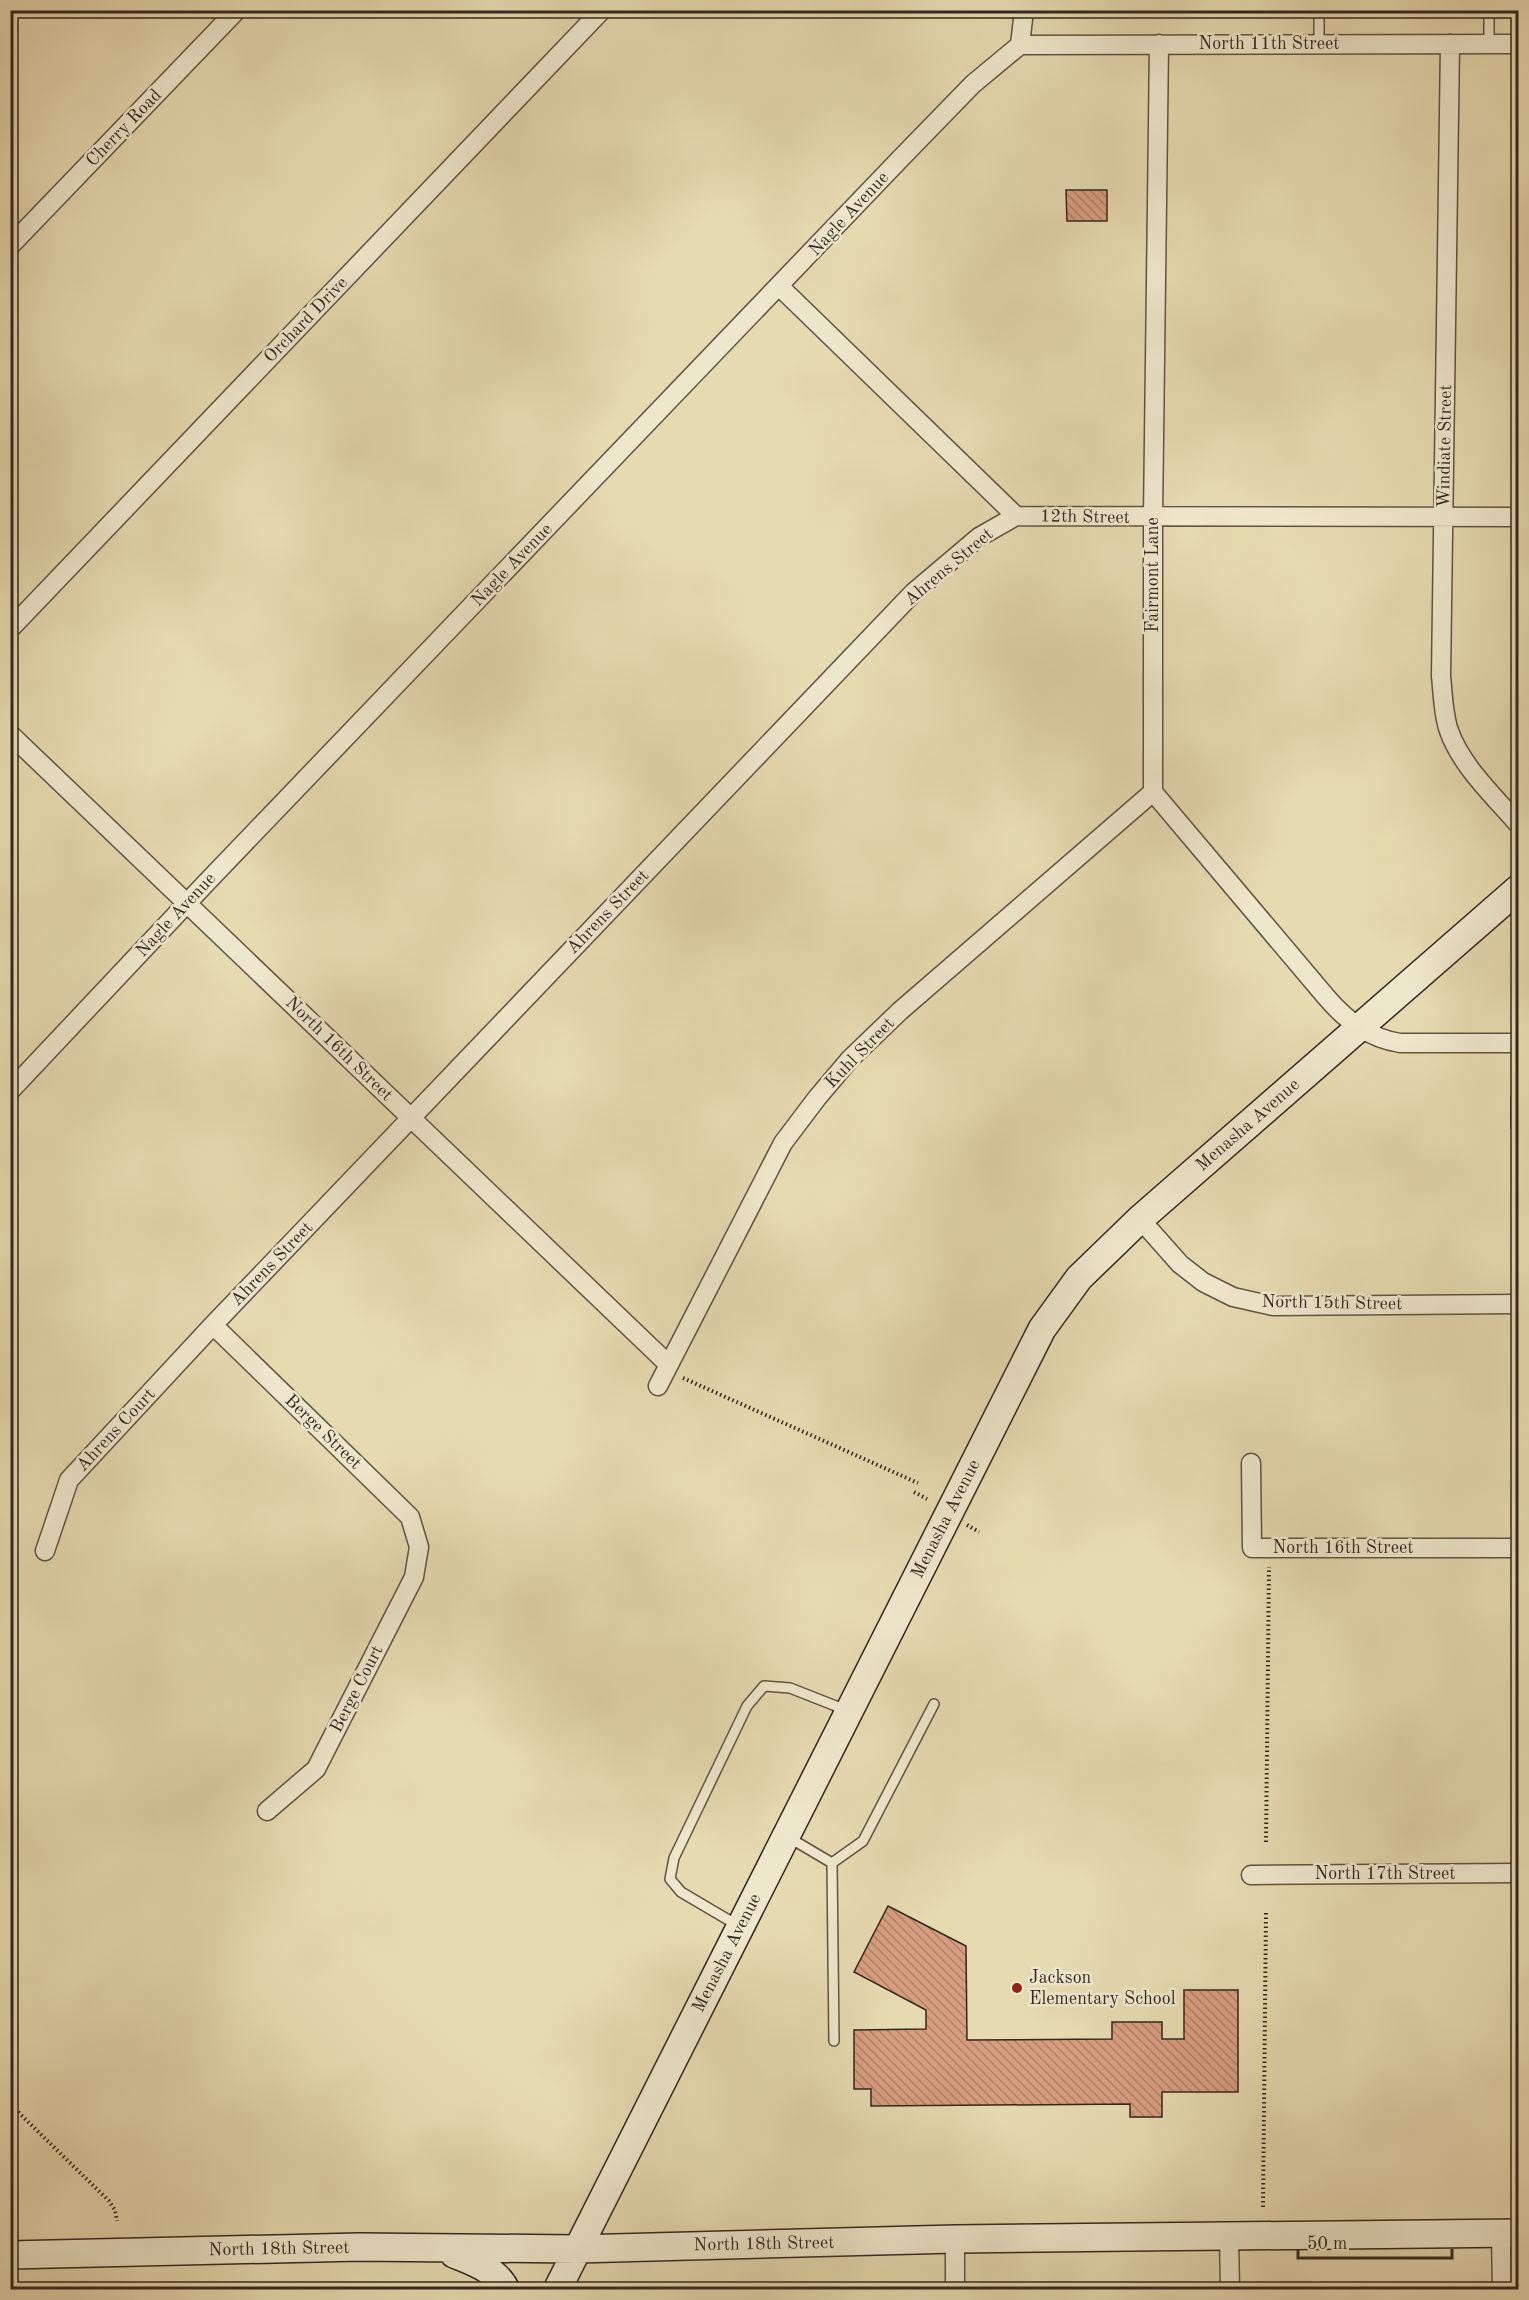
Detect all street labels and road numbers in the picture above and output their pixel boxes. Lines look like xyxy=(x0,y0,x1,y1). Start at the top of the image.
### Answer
street label: North 11th Street xyxy=(1198,35,1340,53)
street label: Cherry Road xyxy=(83,86,165,170)
street label: Nagle Avenue xyxy=(806,168,892,260)
street label: Orchard Drive xyxy=(261,274,351,366)
street label: Windiate Street xyxy=(1435,384,1455,508)
street label: 12th Street xyxy=(1040,507,1130,527)
street label: Fairmont Lane xyxy=(1144,517,1162,633)
street label: Nagle Avenue xyxy=(468,520,556,610)
street label: Ahrens Street xyxy=(901,525,997,609)
street label: Ahrens Street xyxy=(563,866,653,958)
street label: Nagle Avenue xyxy=(133,869,219,961)
street label: North 16th Street xyxy=(282,994,396,1104)
street label: Kuhl Street xyxy=(822,1014,898,1092)
street label: Menasha Avenue xyxy=(1193,1075,1303,1175)
street label: Ahrens Street xyxy=(227,1218,317,1310)
street label: North 15th Street xyxy=(1261,1293,1403,1313)
street label: Ahrens Court xyxy=(73,1385,159,1475)
street label: Berge Street xyxy=(281,1391,365,1473)
street label: Menasha Avenue xyxy=(908,1457,984,1581)
street label: North 16th Street xyxy=(1272,1539,1414,1557)
street label: Berge Court xyxy=(327,1642,387,1736)
street label: North 17th Street xyxy=(1314,1865,1456,1883)
street label: Menasha Avenue xyxy=(689,1891,765,2015)
street label: North 18th Street xyxy=(693,2234,835,2254)
street label: North 18th Street xyxy=(208,2239,350,2259)

